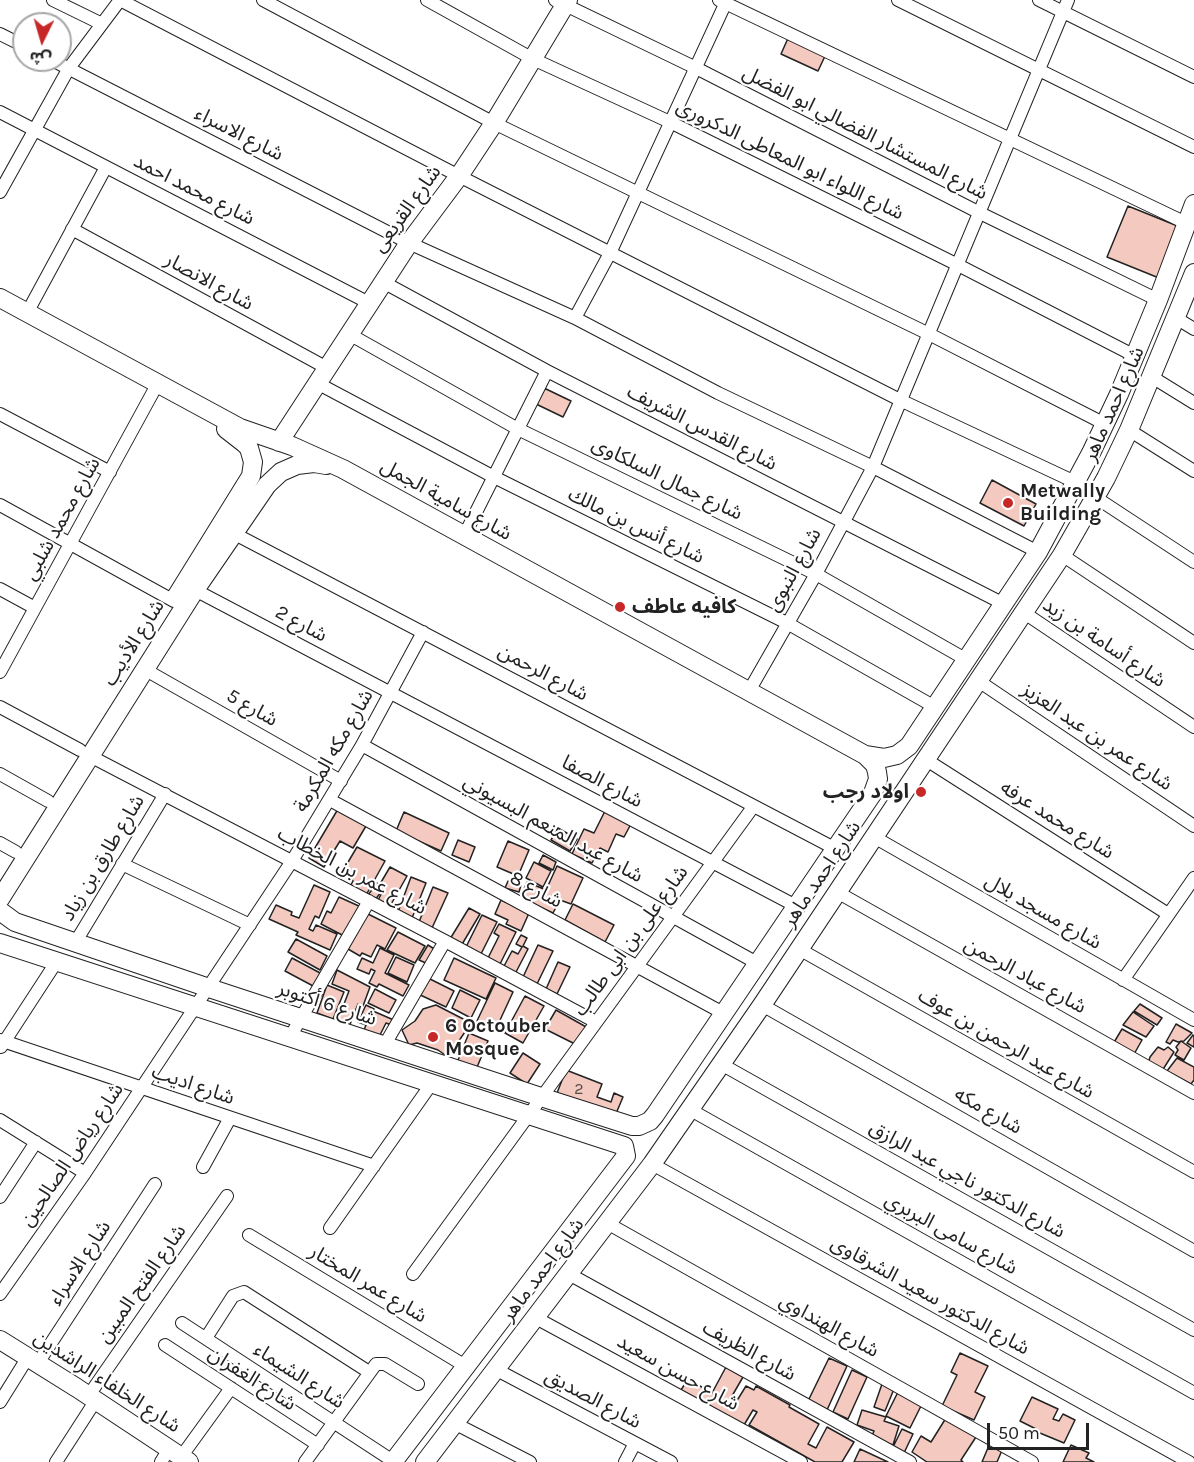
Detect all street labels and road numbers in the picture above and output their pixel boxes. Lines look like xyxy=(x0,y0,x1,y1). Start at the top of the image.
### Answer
street label: شارع المستشار الفضالي ابو الفضل xyxy=(739,61,991,205)
street label: شارع اللواء ابو المعاطى الدكرورى xyxy=(672,94,908,226)
street label: شارع الاسراء xyxy=(191,101,287,167)
street label: شارع محمد احمد xyxy=(129,149,259,231)
street label: شارع القريعى xyxy=(367,161,447,257)
street label: شارع الانصار xyxy=(160,248,258,316)
street label: شارع احمد ماهر xyxy=(1078,343,1150,465)
street label: شارع القدس الشريف xyxy=(623,380,781,476)
street label: شارع جمال السلكاوى xyxy=(588,432,746,526)
street label: شارع محمد شلبي xyxy=(18,453,106,585)
street label: شارع سامية الجمل xyxy=(376,454,516,546)
street label: شارع أنس بن مالك xyxy=(564,483,708,569)
street label: شارع النبوى xyxy=(761,524,827,616)
street label: شارع أسامة بن زيد xyxy=(1038,593,1170,693)
street label: شارع الأديب xyxy=(98,595,170,691)
street label: شارع 2 xyxy=(271,600,331,648)
street label: شارع الرحمن xyxy=(494,639,592,707)
street label: شارع عمر بن عبد العزيز xyxy=(1017,678,1177,796)
street label: شارع 5 xyxy=(222,684,282,732)
street label: شارع مكه المكرمة xyxy=(289,685,379,817)
street label: شارع الصفا xyxy=(557,751,647,813)
street label: شارع عبد المنعم البسيوني xyxy=(459,770,647,888)
street label: شارع محمد عرفه xyxy=(996,775,1118,865)
street label: شارع طارق بن زياد xyxy=(56,791,150,925)
street label: شارع احمد ماهر xyxy=(778,816,866,932)
street label: شارع عمر بن الخطاب xyxy=(273,822,431,920)
street label: شارع على بن ابى طالب xyxy=(568,861,694,1021)
street label: شارع 8 xyxy=(506,866,566,914)
street label: شارع مسجد بلال xyxy=(980,869,1106,955)
street label: شارع عباد الرحمن xyxy=(960,933,1090,1019)
street label: شارع 6 أكتوبر xyxy=(274,977,380,1031)
street label: شارع عبد الرحمن بن عوف xyxy=(914,984,1098,1104)
street label: شارع اديب xyxy=(148,1060,238,1110)
street label: شارع رياض الصالحين xyxy=(15,1079,129,1231)
street label: شارع مكه xyxy=(950,1082,1026,1140)
street label: شارع الدكتور ناجي عبد الرازق xyxy=(865,1116,1069,1244)
street label: شارع سامى البربري xyxy=(881,1188,1021,1280)
street label: شارع احمد ماهر xyxy=(496,1214,590,1326)
street label: شارع الاسراء xyxy=(44,1216,116,1310)
street label: شارع الفتح المبين xyxy=(92,1220,192,1348)
street label: شارع الدكتور سعيد الشرقاوى xyxy=(826,1231,1034,1361)
street label: شارع عمر المختار xyxy=(305,1239,431,1329)
street label: شارع الهنداوي xyxy=(775,1289,883,1363)
street label: شارع الظريف xyxy=(698,1316,800,1386)
street label: شارع الخلفاء الراشدين xyxy=(29,1326,185,1438)
street label: شارع حسن سعيد xyxy=(613,1330,743,1416)
street label: شارع الشيماء xyxy=(249,1338,349,1414)
street label: شارع الغفران xyxy=(204,1342,300,1416)
street label: شارع الصديق xyxy=(541,1364,645,1434)

